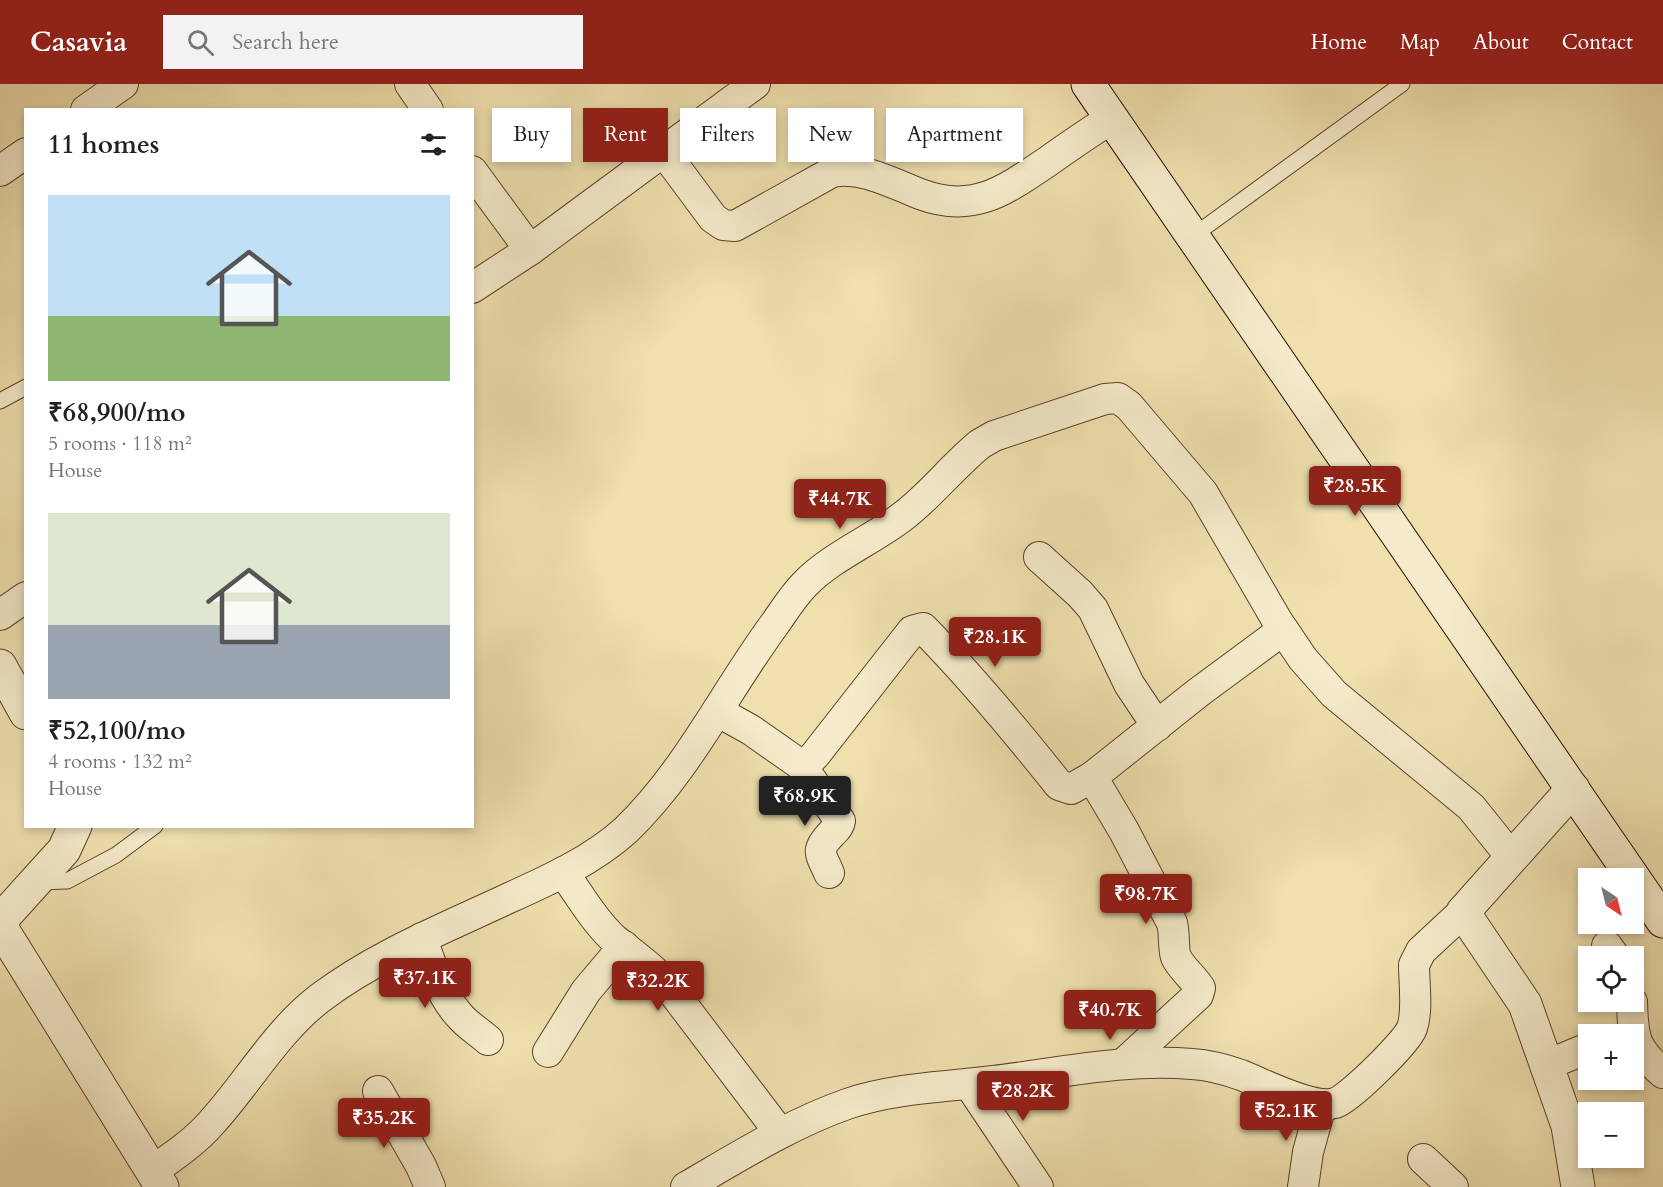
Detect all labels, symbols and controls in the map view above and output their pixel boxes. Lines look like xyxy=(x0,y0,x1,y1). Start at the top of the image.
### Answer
search box xyxy=(163,15,583,69)
text: Casavia xyxy=(30,23,127,61)
icon: search xyxy=(184,26,217,59)
text: Search here xyxy=(232,27,339,57)
text: Home xyxy=(1311,28,1367,57)
text: Map xyxy=(1400,28,1440,57)
text: About xyxy=(1473,28,1529,57)
text: Contact xyxy=(1562,28,1633,57)
chip: Buy xyxy=(492,108,571,162)
chip: Rent xyxy=(583,108,668,162)
chip: Filters xyxy=(680,108,776,162)
chip: New xyxy=(788,108,874,162)
chip: Apartment xyxy=(886,108,1023,162)
text: 11 homes xyxy=(48,127,159,162)
icon: filters xyxy=(417,128,450,161)
icon: home xyxy=(195,234,303,342)
text: ₹68,900/mo xyxy=(48,395,185,430)
text: 5 rooms · 118 m² xyxy=(48,430,192,457)
text: House xyxy=(48,457,102,484)
pin: ₹28.5K xyxy=(1306,466,1404,517)
text: ₹28.5K xyxy=(1323,472,1387,499)
pin: ₹44.7K xyxy=(791,479,889,530)
text: ₹44.7K xyxy=(808,485,872,512)
icon: home xyxy=(195,552,303,660)
pin: ₹28.1K xyxy=(946,617,1044,668)
text: ₹28.1K xyxy=(963,623,1027,650)
text: ₹52,100/mo xyxy=(48,713,185,748)
text: 4 rooms · 132 m² xyxy=(48,748,192,775)
text: House xyxy=(48,775,102,802)
pin: ₹68.9K xyxy=(756,776,854,827)
text: ₹68.9K xyxy=(773,782,837,809)
north arrow xyxy=(1578,868,1644,934)
map controls xyxy=(1578,868,1644,1168)
pin: ₹98.7K xyxy=(1097,874,1195,925)
text: ₹98.7K xyxy=(1114,880,1178,907)
button: locate xyxy=(1578,946,1644,1012)
pin: ₹37.1K xyxy=(376,958,474,1009)
pin: ₹32.2K xyxy=(609,961,707,1012)
text: ₹37.1K xyxy=(393,964,457,991)
text: ₹32.2K xyxy=(626,967,690,994)
pin: ₹40.7K xyxy=(1061,990,1159,1041)
text: ₹40.7K xyxy=(1078,996,1142,1023)
button: + xyxy=(1578,1024,1644,1090)
pin: ₹28.2K xyxy=(974,1071,1072,1122)
text: ₹28.2K xyxy=(991,1077,1055,1104)
pin: ₹52.1K xyxy=(1237,1091,1335,1142)
text: ₹52.1K xyxy=(1254,1097,1318,1124)
pin: ₹35.2K xyxy=(335,1098,433,1149)
button: − xyxy=(1578,1102,1644,1168)
text: ₹35.2K xyxy=(352,1104,416,1131)

